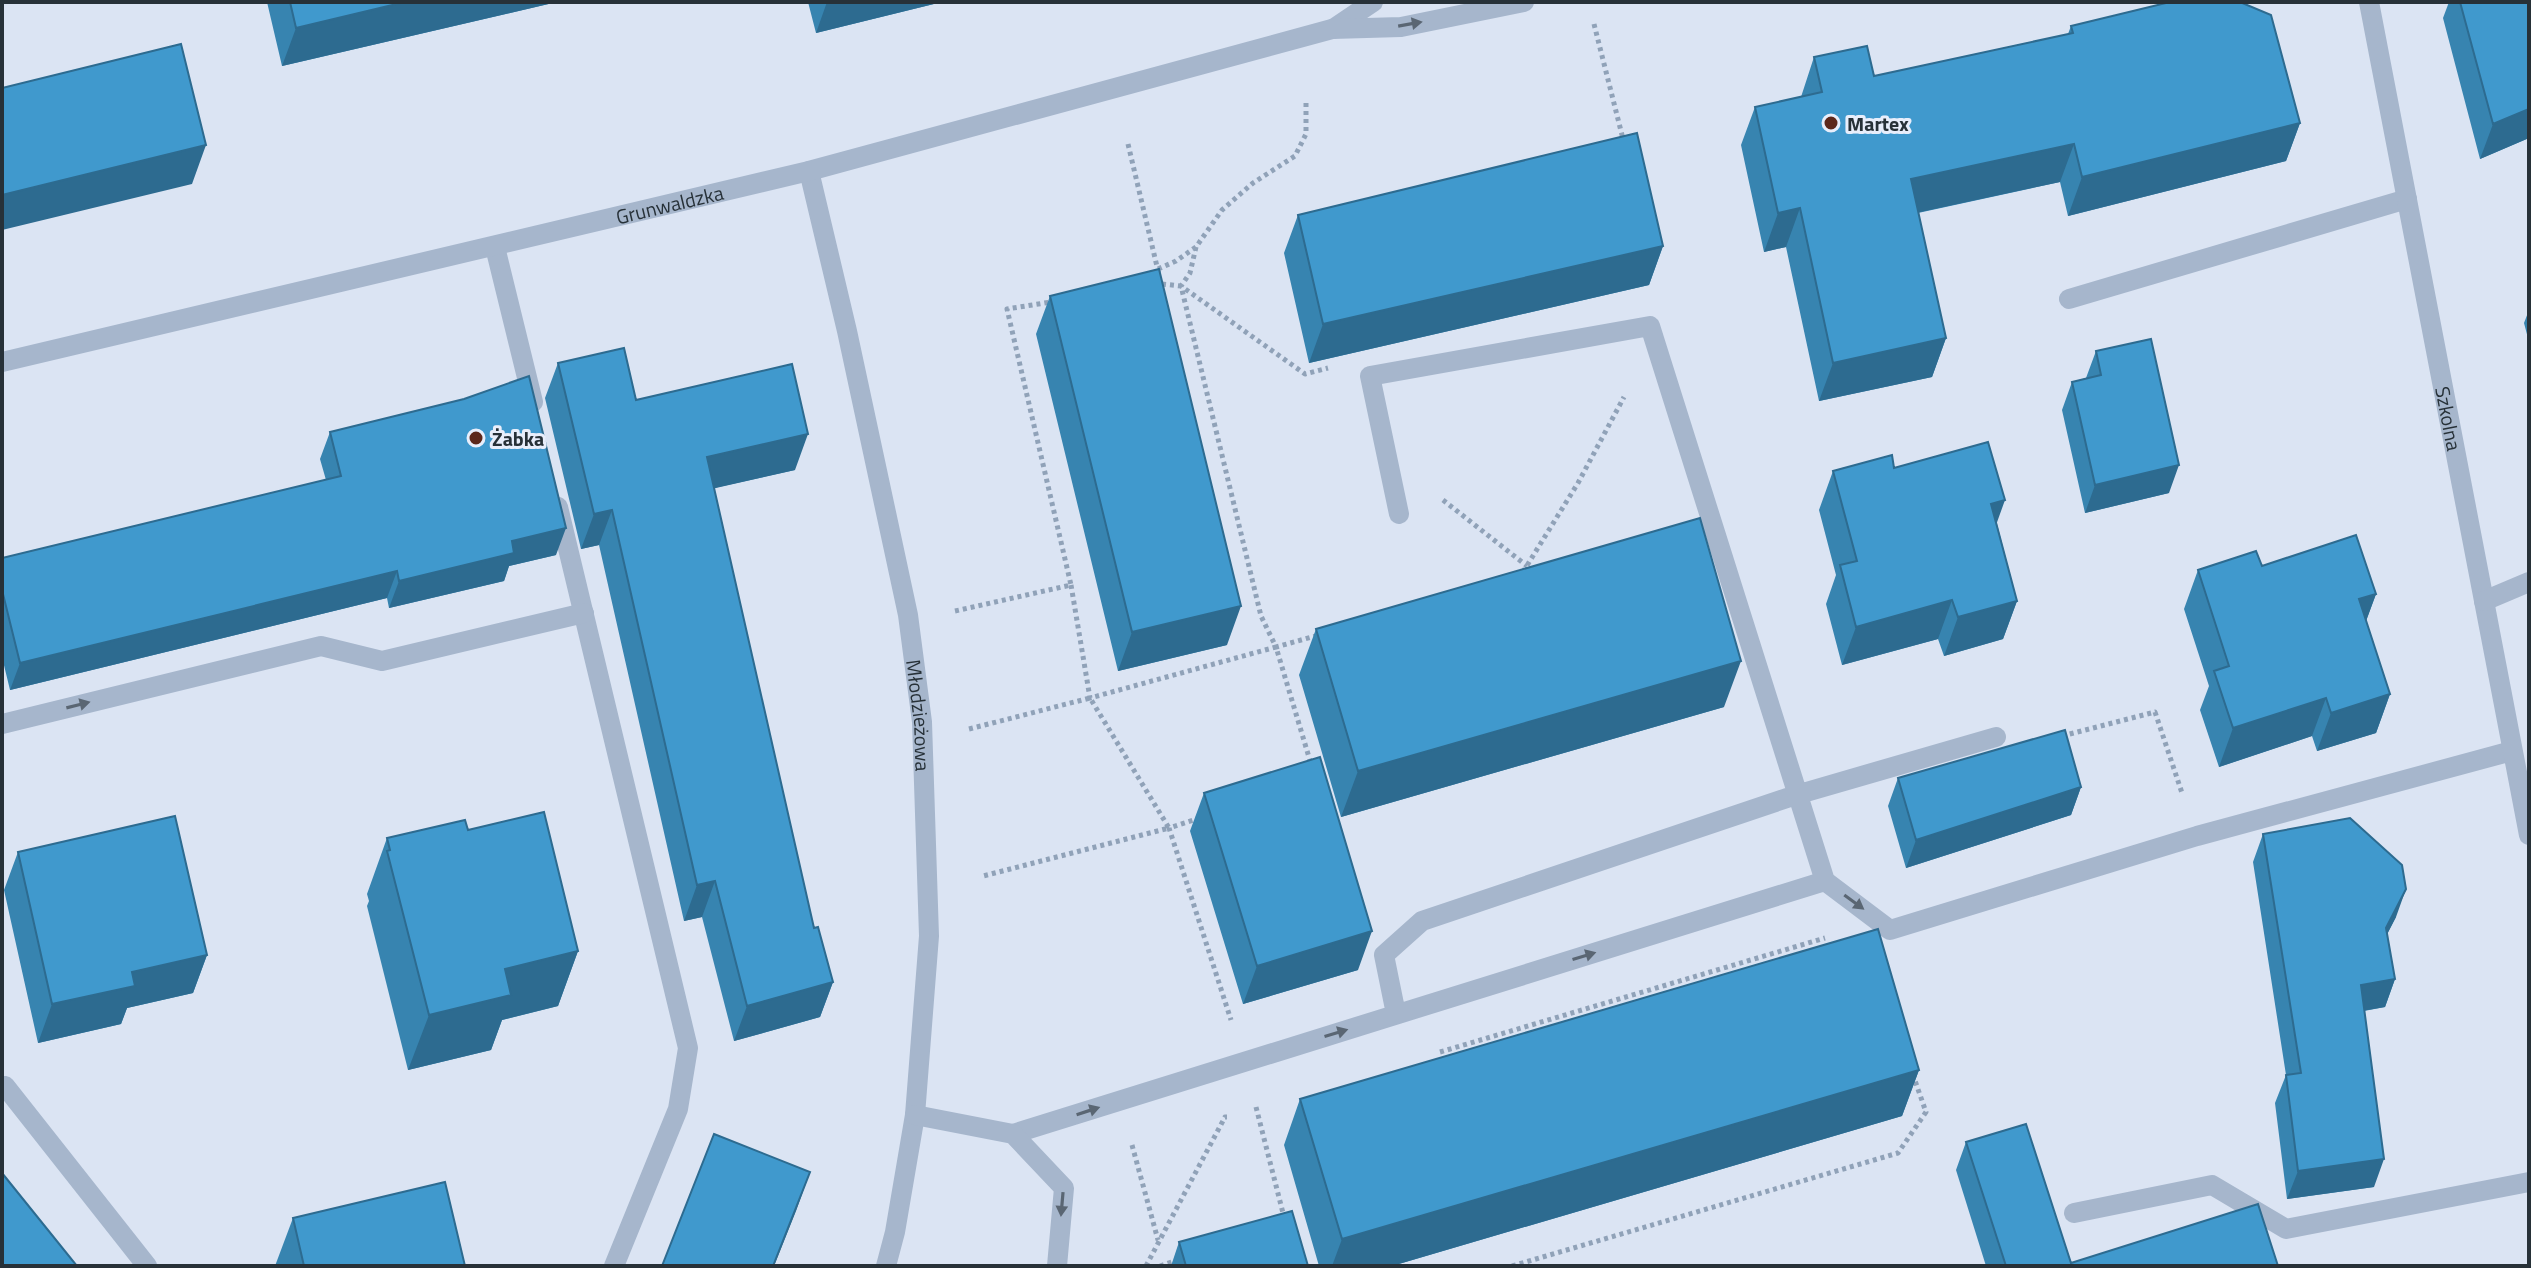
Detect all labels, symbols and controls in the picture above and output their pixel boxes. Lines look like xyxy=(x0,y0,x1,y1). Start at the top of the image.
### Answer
one-way arrow xyxy=(1398,18,1423,30)
place label: Martex xyxy=(1847,108,1909,139)
marker: Martex xyxy=(1822,114,1840,132)
street label: Grunwaldzka xyxy=(613,176,726,232)
street label: Szkolna xyxy=(2428,383,2470,453)
place label: Żabka xyxy=(492,423,544,454)
marker: Żabka xyxy=(467,429,485,447)
street label: Młodzieżowa xyxy=(898,657,939,772)
one-way arrow xyxy=(65,698,90,711)
one-way arrow xyxy=(1843,894,1864,909)
one-way arrow xyxy=(1572,949,1596,961)
one-way arrow xyxy=(1324,1026,1348,1039)
one-way arrow xyxy=(1076,1104,1100,1117)
one-way arrow xyxy=(1056,1192,1069,1217)

